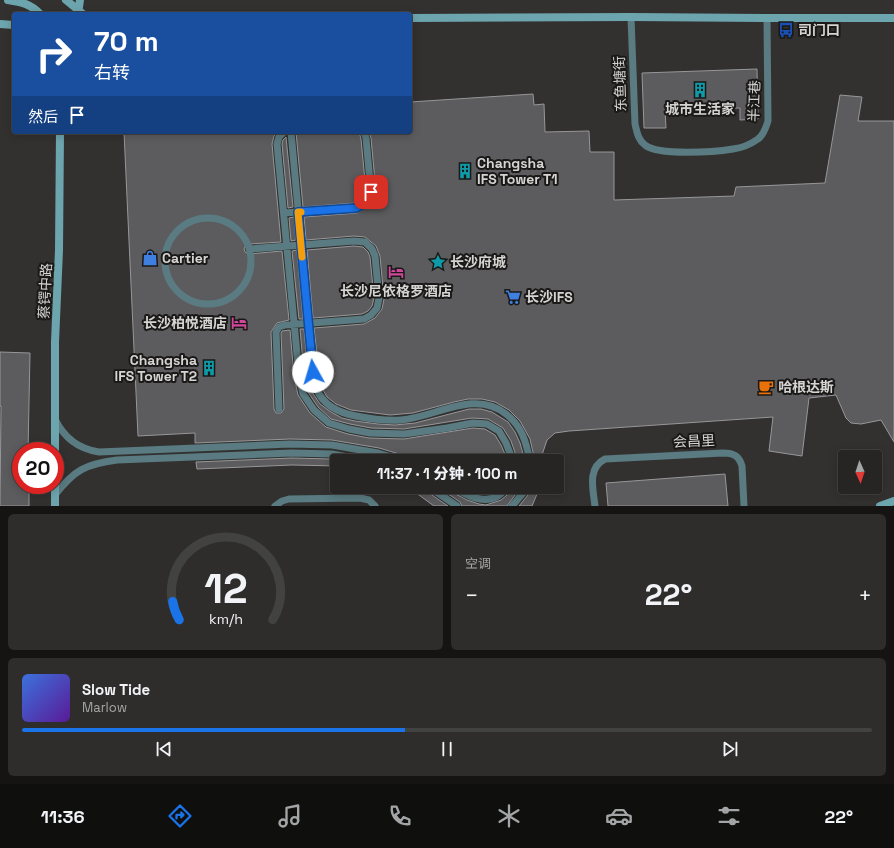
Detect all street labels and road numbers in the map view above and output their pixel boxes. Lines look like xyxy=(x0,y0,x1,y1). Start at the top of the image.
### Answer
street label: 东鱼塘街 xyxy=(610,56,630,112)
street label: 半江巷 xyxy=(744,80,764,122)
street label: 蔡锷中路 xyxy=(35,263,55,319)
street label: 会昌里 xyxy=(673,431,715,451)

